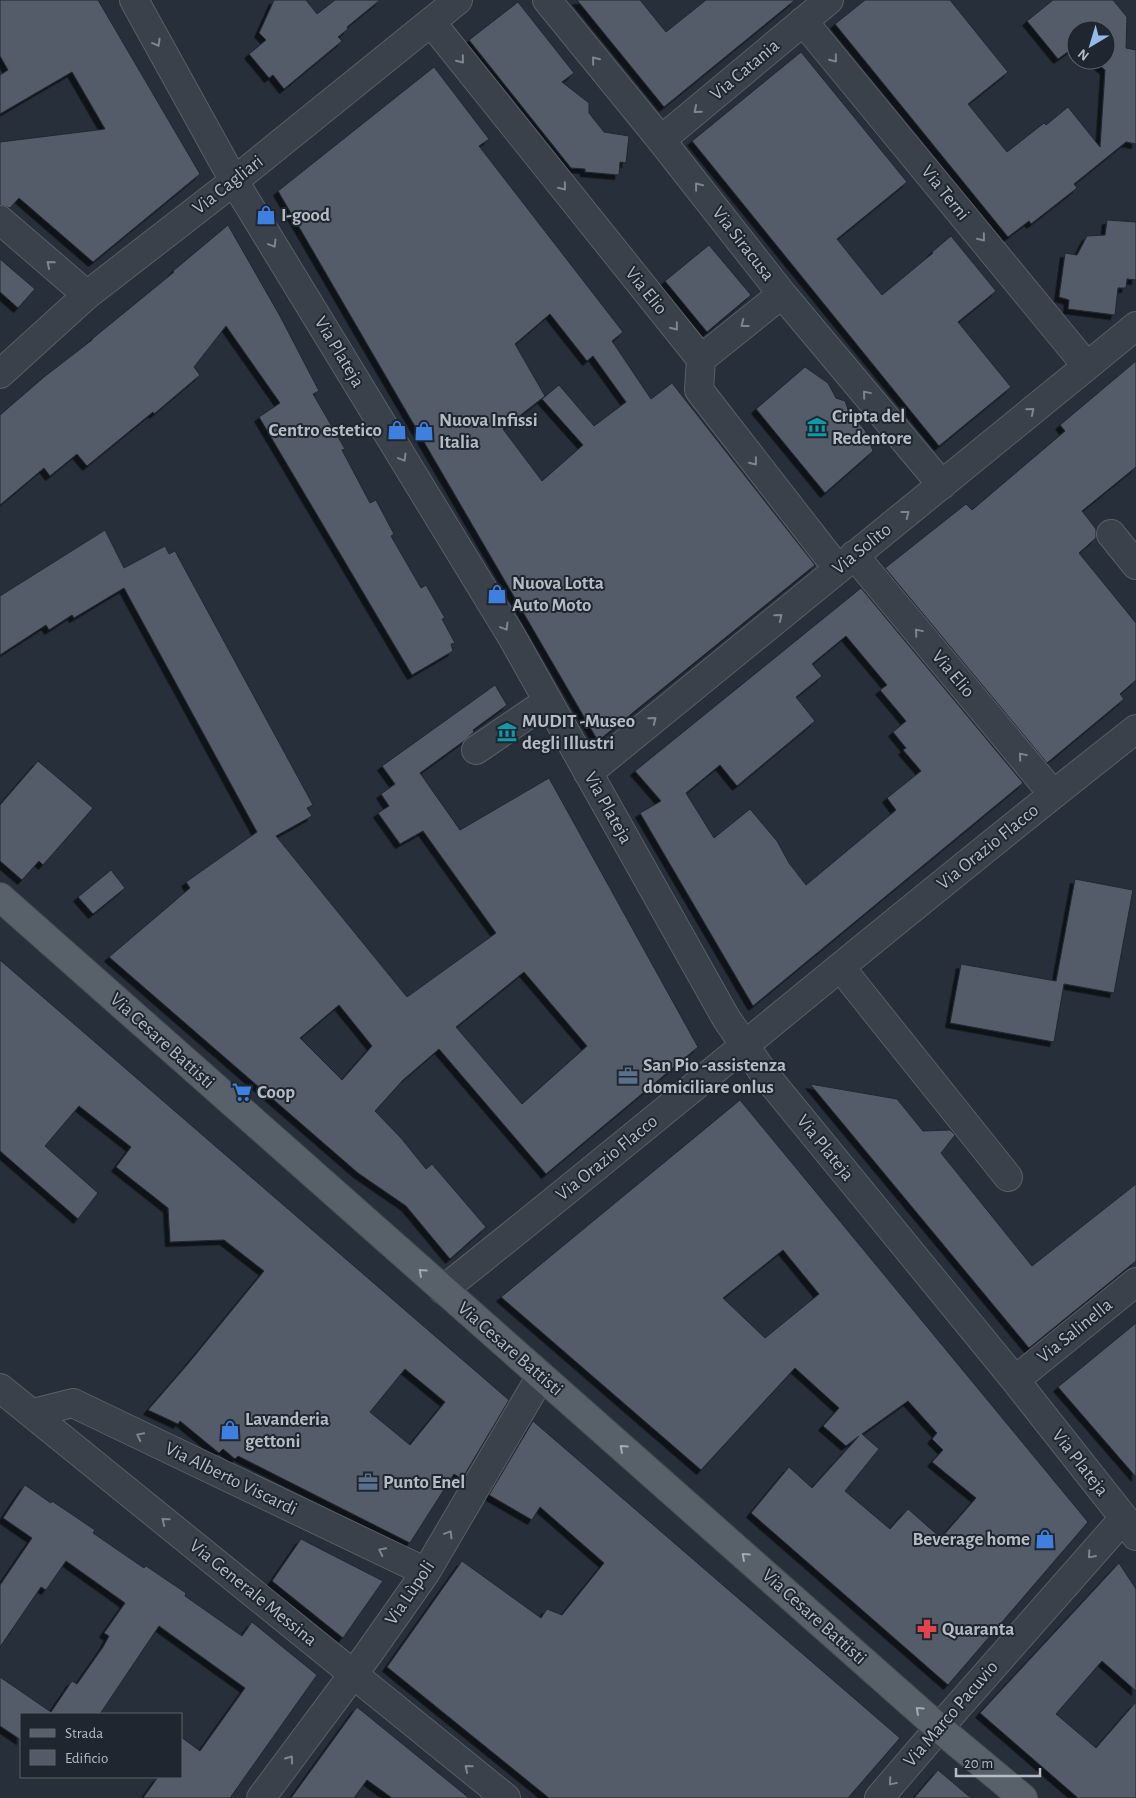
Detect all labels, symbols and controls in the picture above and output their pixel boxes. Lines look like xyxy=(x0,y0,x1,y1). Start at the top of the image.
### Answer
north arrow xyxy=(1066,20,1116,70)
street label: Via Catania xyxy=(707,36,783,104)
one-way arrow xyxy=(151,37,161,46)
text: N xyxy=(1075,46,1092,63)
one-way arrow xyxy=(829,53,838,62)
one-way arrow xyxy=(456,54,464,63)
one-way arrow xyxy=(592,56,601,65)
one-way arrow xyxy=(694,104,703,113)
street label: Via Cagliari xyxy=(189,152,267,218)
street label: Via Terni xyxy=(917,162,973,224)
one-way arrow xyxy=(557,181,566,190)
one-way arrow xyxy=(695,183,703,192)
street label: Via Siracusa xyxy=(708,203,778,285)
shop icon: I-good xyxy=(255,204,277,226)
place label: I-good xyxy=(281,206,330,225)
one-way arrow xyxy=(976,232,984,241)
one-way arrow xyxy=(267,238,277,247)
one-way arrow xyxy=(47,261,56,269)
street label: Via Elio xyxy=(621,264,671,318)
street label: Via Plateja xyxy=(311,313,368,391)
one-way arrow xyxy=(741,319,750,327)
one-way arrow xyxy=(670,321,678,330)
one-way arrow xyxy=(863,391,871,400)
place label: Cripta del Redentore xyxy=(832,407,912,448)
one-way arrow xyxy=(1026,407,1035,416)
place label: Nuova Infissi Italia xyxy=(439,411,538,452)
museum icon: Cripta del Redentore xyxy=(806,416,828,438)
shop icon: Centro estetico xyxy=(386,419,408,441)
shop icon: Nuova Infissi Italia xyxy=(413,420,435,442)
place label: Centro estetico xyxy=(269,421,382,440)
one-way arrow xyxy=(396,452,406,461)
one-way arrow xyxy=(749,456,758,465)
one-way arrow xyxy=(900,511,909,519)
street label: Via Solìto xyxy=(829,520,895,578)
place label: Nuova Lotta Auto Moto xyxy=(512,574,604,615)
shop icon: Nuova Lotta Auto Moto xyxy=(486,583,508,605)
one-way arrow xyxy=(773,614,782,622)
one-way arrow xyxy=(499,621,509,630)
one-way arrow xyxy=(914,628,923,637)
street label: Via Elio xyxy=(928,647,978,701)
place label: MUDIT -Museo degli Illustri xyxy=(522,712,635,753)
one-way arrow xyxy=(648,716,657,725)
museum icon: MUDIT -Museo degli Illustri xyxy=(496,721,518,743)
one-way arrow xyxy=(1018,753,1027,762)
street label: Via Plateja xyxy=(581,769,636,847)
street label: Via Orazio Flacco xyxy=(934,800,1042,894)
street label: Via Cesare Battisti xyxy=(106,990,218,1092)
place label: San Pio -assistenza domiciliare onlus xyxy=(643,1056,786,1097)
office icon: San Pio -assistenza domiciliare onlus xyxy=(617,1065,639,1087)
supermarket icon: Coop xyxy=(231,1081,253,1103)
place label: Coop xyxy=(257,1083,295,1102)
street label: Via Orazio Flacco xyxy=(553,1111,661,1205)
street label: Via Plateja xyxy=(793,1111,857,1185)
one-way arrow xyxy=(419,1269,428,1278)
street label: Via Salinella xyxy=(1034,1295,1116,1367)
street label: Via Cesare Battisti xyxy=(454,1298,566,1400)
place label: Lavanderia gettoni xyxy=(245,1410,329,1451)
shop icon: Lavanderia gettoni xyxy=(219,1419,241,1441)
street label: Via Plateja xyxy=(1048,1426,1112,1500)
one-way arrow xyxy=(137,1432,146,1442)
street label: Via Alberto Viscardi xyxy=(162,1439,300,1519)
one-way arrow xyxy=(620,1445,629,1454)
office icon: Punto Enel xyxy=(357,1471,379,1493)
place label: Punto Enel xyxy=(383,1473,465,1492)
one-way arrow xyxy=(162,1519,171,1527)
shop icon: Beverage home xyxy=(1034,1528,1056,1550)
one-way arrow xyxy=(442,1530,452,1539)
place label: Beverage home xyxy=(912,1530,1030,1549)
street label: Via Generale Messina xyxy=(186,1536,320,1650)
one-way arrow xyxy=(378,1547,387,1558)
one-way arrow xyxy=(1088,1549,1097,1558)
one-way arrow xyxy=(742,1553,751,1562)
street label: Via Lùpoli xyxy=(382,1557,438,1629)
street label: Via Cesare Battisti xyxy=(758,1566,870,1668)
pharmacy icon: Quaranta xyxy=(916,1618,938,1640)
place label: Quaranta xyxy=(942,1620,1014,1639)
street label: Via Marco Pacuvio xyxy=(900,1657,1002,1771)
one-way arrow xyxy=(915,1707,924,1716)
legend xyxy=(20,1713,182,1778)
text: Strada xyxy=(65,1726,103,1741)
scale bar xyxy=(956,1746,1040,1778)
text: Edificio xyxy=(65,1751,108,1766)
one-way arrow xyxy=(284,1755,293,1765)
text: 20 m xyxy=(964,1756,993,1771)
one-way arrow xyxy=(465,1765,474,1773)
one-way arrow xyxy=(889,1777,898,1786)

